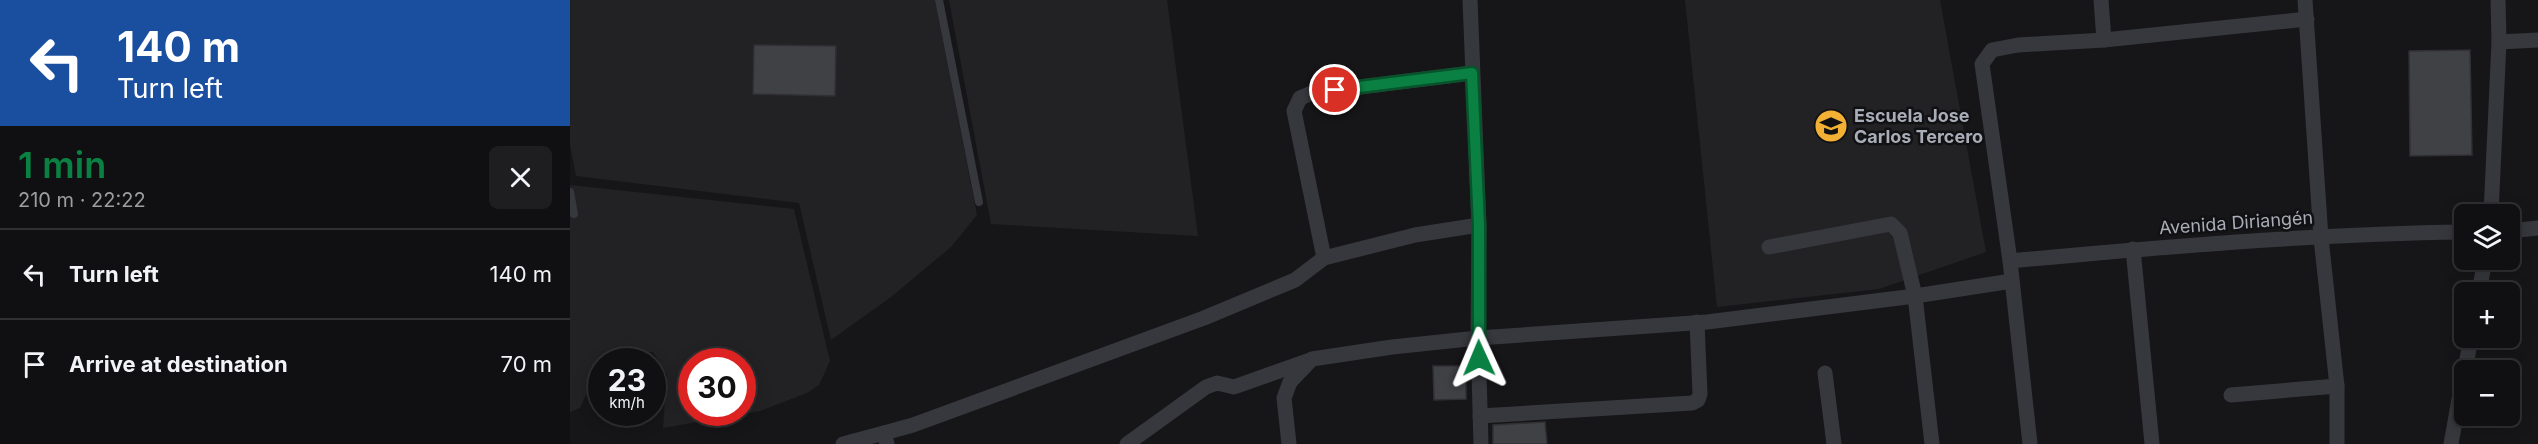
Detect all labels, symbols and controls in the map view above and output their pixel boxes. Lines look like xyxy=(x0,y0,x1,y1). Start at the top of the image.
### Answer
text: 140 m xyxy=(117,21,240,72)
icon: left xyxy=(18,24,96,102)
pin xyxy=(1309,64,1360,115)
text: Turn left xyxy=(117,72,223,105)
icon: arrive xyxy=(1318,73,1351,106)
place label: Escuela Jose Carlos Tercero xyxy=(1854,105,1983,147)
school or university icon: Escuela Jose Carlos Tercero xyxy=(1813,108,1849,144)
text: 1 min xyxy=(18,143,106,187)
button: close xyxy=(489,146,552,209)
text: 210 m · 22:22 xyxy=(18,188,146,212)
map controls xyxy=(2454,204,2520,426)
button: layers xyxy=(2454,204,2520,270)
street label: Avenida Diriangén xyxy=(2158,207,2314,238)
icon: left xyxy=(18,258,51,291)
text: Turn left xyxy=(69,261,159,287)
text: 140 m xyxy=(490,261,552,287)
button: + xyxy=(2454,282,2520,348)
position arrow xyxy=(1447,326,1511,390)
icon: arrive xyxy=(18,348,51,381)
speed limit sign: 30 xyxy=(678,348,756,426)
text: Arrive at destination xyxy=(69,351,288,377)
text: 70 m xyxy=(501,351,552,377)
button: − xyxy=(2454,360,2520,426)
text: 23 xyxy=(608,362,646,398)
text: km/h xyxy=(609,393,645,412)

